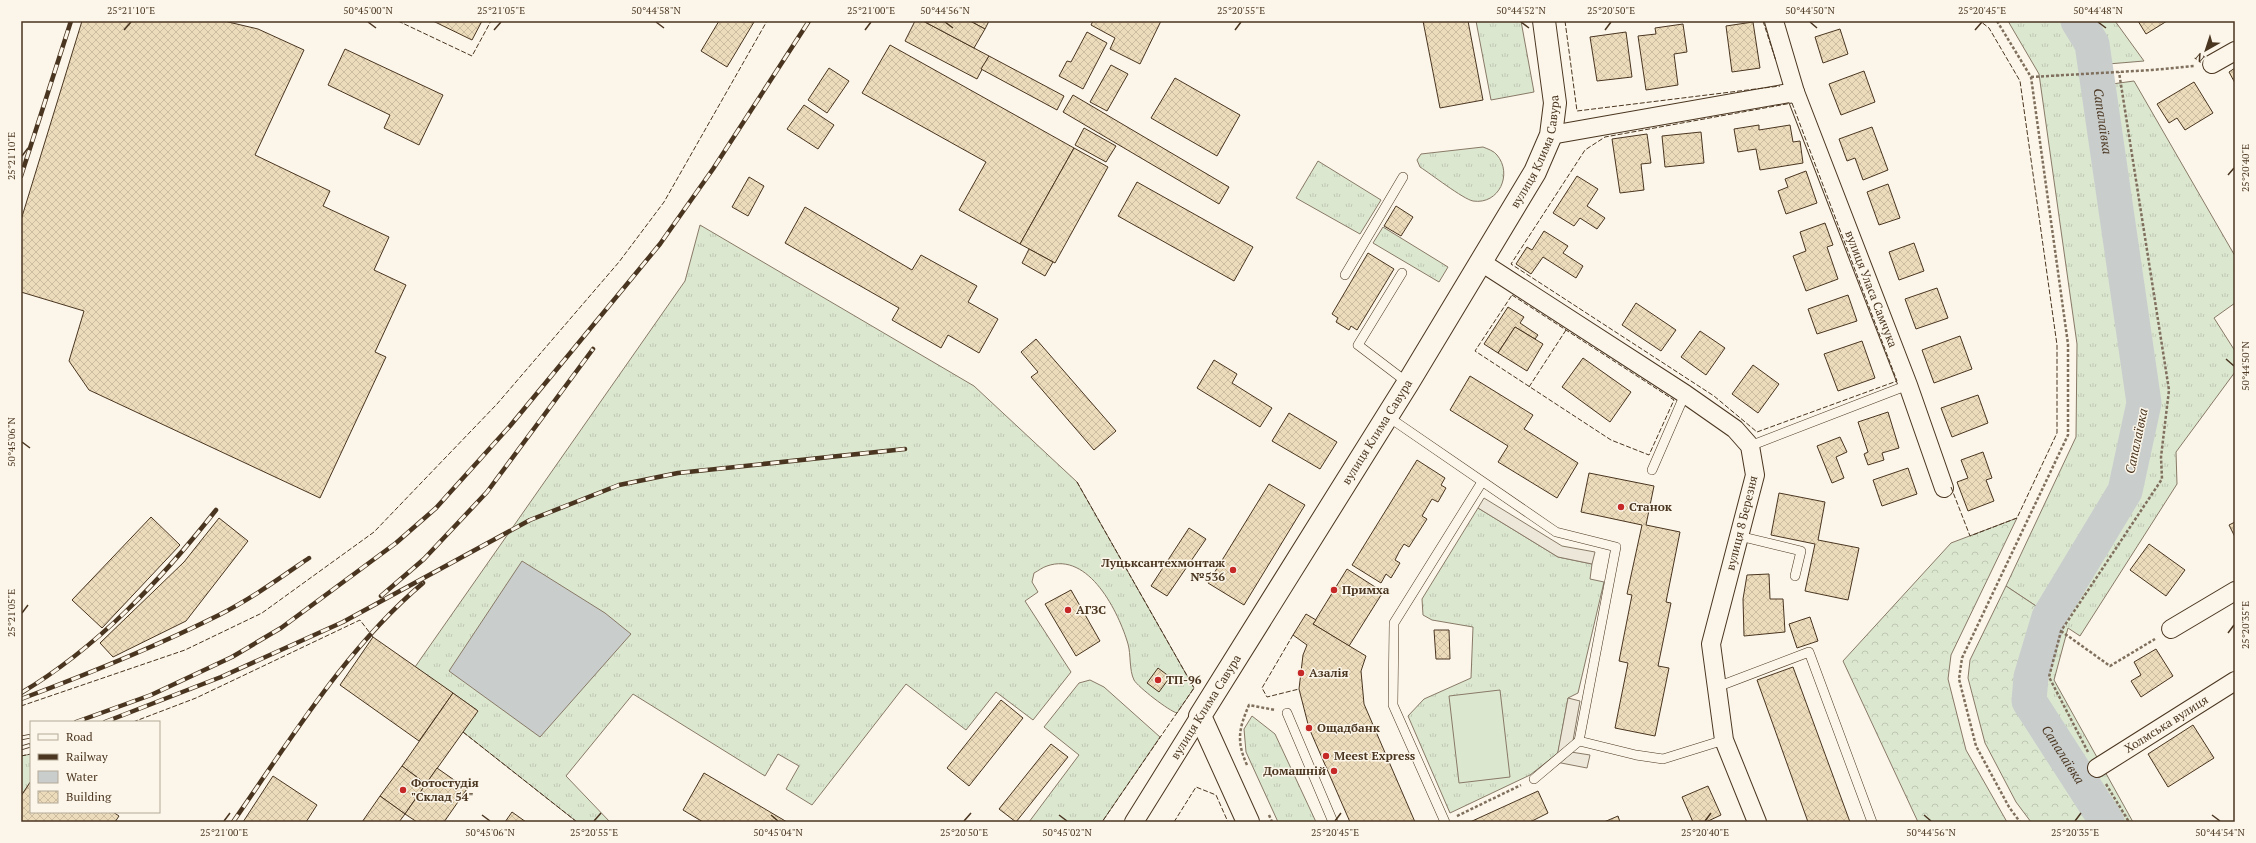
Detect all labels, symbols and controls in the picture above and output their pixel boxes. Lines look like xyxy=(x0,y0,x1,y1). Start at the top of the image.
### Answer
text: 25°21'10"E xyxy=(107,4,155,17)
text: 50°45'00"N xyxy=(343,4,393,17)
text: 25°21'05"E xyxy=(477,4,525,17)
text: 50°44'58"N xyxy=(631,4,681,17)
text: 25°21'00"E xyxy=(847,4,895,17)
text: 50°44'56"N xyxy=(920,4,970,17)
text: 25°20'55"E xyxy=(1217,4,1265,17)
text: 50°44'52"N xyxy=(1496,4,1546,17)
text: 25°20'50"E xyxy=(1587,4,1635,17)
text: 50°44'50"N xyxy=(1785,4,1835,17)
text: 25°20'45"E xyxy=(1958,4,2006,17)
text: 50°44'48"N xyxy=(2073,4,2123,17)
north arrow xyxy=(2186,30,2226,70)
text: N xyxy=(2192,49,2207,66)
water label: Сапалаївка xyxy=(2090,87,2117,156)
street label: вулиця Клима Савура xyxy=(1507,94,1562,211)
text: 25°21'10"E xyxy=(5,132,18,180)
text: 25°20'40"E xyxy=(2239,144,2252,192)
street label: вулиця Уласа Самчука xyxy=(1842,228,1901,350)
text: 50°44'50"N xyxy=(2239,341,2252,391)
street label: вулиця Клима Савура xyxy=(1338,377,1415,487)
water label: Сапалаївка xyxy=(2120,407,2152,475)
text: 50°45'06"N xyxy=(5,417,18,467)
street label: вулиця 8 Березня xyxy=(1722,474,1761,572)
place label: Станок xyxy=(1629,499,1673,514)
marker: Станок xyxy=(1616,502,1626,512)
place label: Луцьксантехмонтаж №536 xyxy=(1100,555,1225,584)
marker: Луцьксантехмонтаж №536 xyxy=(1228,565,1238,575)
place label: Примха xyxy=(1342,582,1390,597)
marker: Примха xyxy=(1329,585,1339,595)
text: 25°21'05"E xyxy=(5,589,18,637)
text: 25°20'35"E xyxy=(2239,601,2252,649)
place label: АГЗС xyxy=(1076,602,1106,617)
marker: АГЗС xyxy=(1063,605,1073,615)
street label: вулиця Клима Савура xyxy=(1167,651,1244,762)
place label: Азалія xyxy=(1309,665,1348,680)
marker: Азалія xyxy=(1296,668,1306,678)
place label: ТП-96 xyxy=(1166,672,1202,687)
marker: ТП-96 xyxy=(1153,675,1163,685)
street label: Холмська вулиця xyxy=(2121,692,2211,756)
place label: Ощадбанк xyxy=(1317,720,1381,735)
legend xyxy=(30,721,160,813)
water label: Сапалаївка xyxy=(2038,721,2089,787)
marker: Ощадбанк xyxy=(1304,723,1314,733)
text: Road xyxy=(66,729,93,744)
place label: Meest Express xyxy=(1334,748,1416,763)
text: Railway xyxy=(66,749,109,764)
marker: Meest Express xyxy=(1321,751,1331,761)
place label: Домашній xyxy=(1263,763,1326,778)
marker: Домашній xyxy=(1329,766,1339,776)
text: Water xyxy=(66,769,98,784)
place label: Фотостудія "Склад 54" xyxy=(411,775,479,804)
marker: Фотостудія "Склад 54" xyxy=(398,785,408,795)
text: Building xyxy=(66,789,112,804)
text: 25°21'00"E xyxy=(200,826,248,839)
text: 50°45'06"N xyxy=(465,826,515,839)
text: 25°20'55"E xyxy=(570,826,618,839)
text: 50°45'04"N xyxy=(753,826,803,839)
text: 25°20'50"E xyxy=(940,826,988,839)
text: 50°45'02"N xyxy=(1042,826,1092,839)
text: 25°20'45"E xyxy=(1311,826,1359,839)
text: 25°20'40"E xyxy=(1681,826,1729,839)
text: 50°44'56"N xyxy=(1906,826,1956,839)
text: 25°20'35"E xyxy=(2051,826,2099,839)
text: 50°44'54"N xyxy=(2195,826,2245,839)

